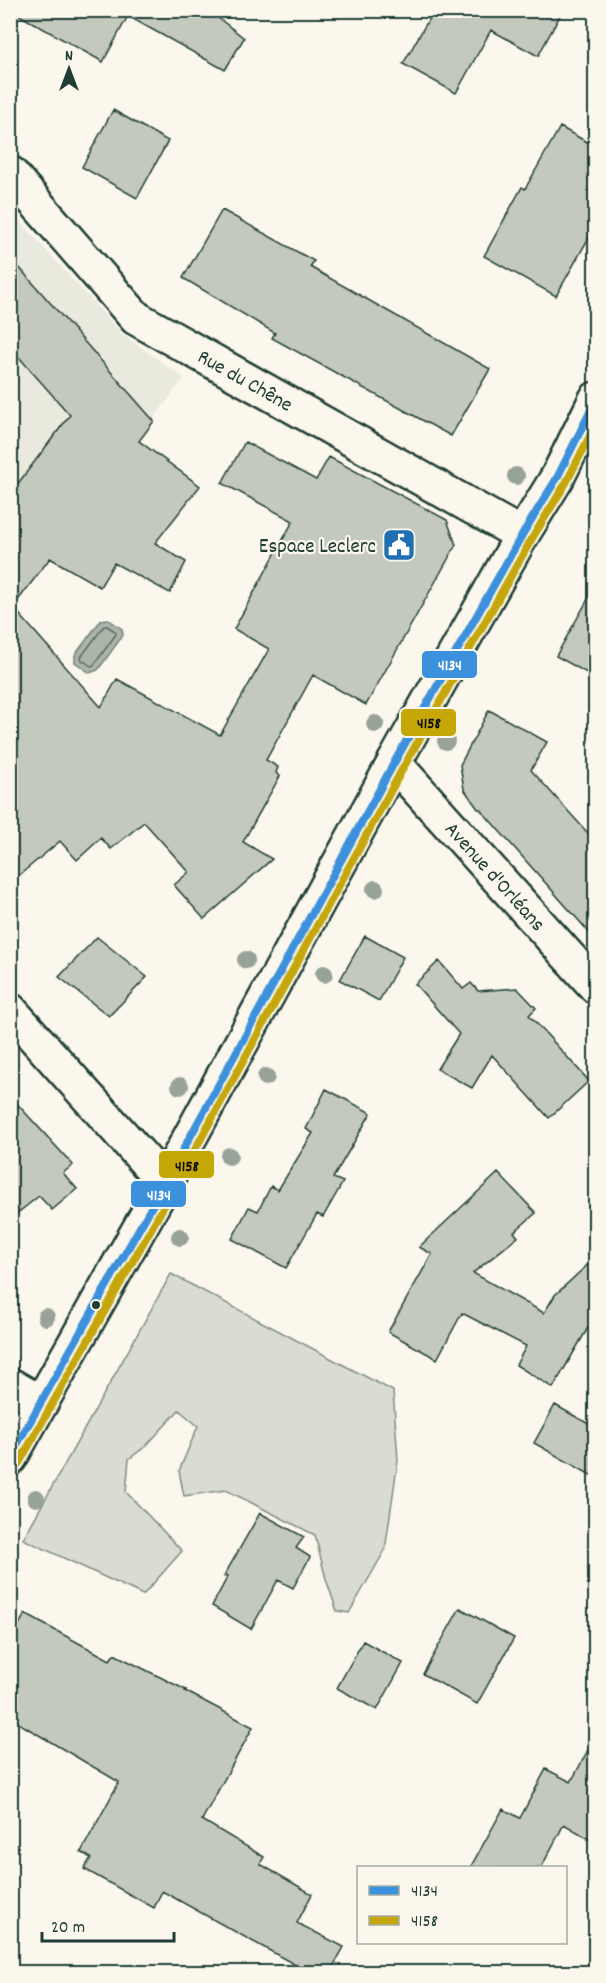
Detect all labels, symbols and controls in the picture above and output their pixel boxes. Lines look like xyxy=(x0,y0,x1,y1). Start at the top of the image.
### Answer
north arrow xyxy=(39,39,99,99)
text: N xyxy=(65,45,73,68)
street label: Rue du Chêne xyxy=(191,343,297,421)
public building icon: Espace Leclerc xyxy=(381,527,417,563)
place label: Espace Leclerc xyxy=(259,533,376,563)
line badge: 4134 xyxy=(421,650,478,679)
text: 4134 xyxy=(438,655,462,678)
line badge: 4158 xyxy=(400,708,457,737)
text: 4158 xyxy=(417,713,442,736)
street label: Avenue d'Orléans xyxy=(436,816,551,939)
line badge: 4158 xyxy=(158,1150,215,1179)
text: 4158 xyxy=(175,1156,200,1179)
line badge: 4134 xyxy=(130,1180,187,1208)
text: 4134 xyxy=(147,1185,171,1208)
unlabelled marker xyxy=(90,1299,102,1311)
legend xyxy=(357,1866,567,1944)
text: 4134 xyxy=(411,1880,438,1905)
scale bar xyxy=(42,1905,174,1943)
text: 4158 xyxy=(411,1910,438,1935)
text: 20 m xyxy=(51,1916,85,1941)

